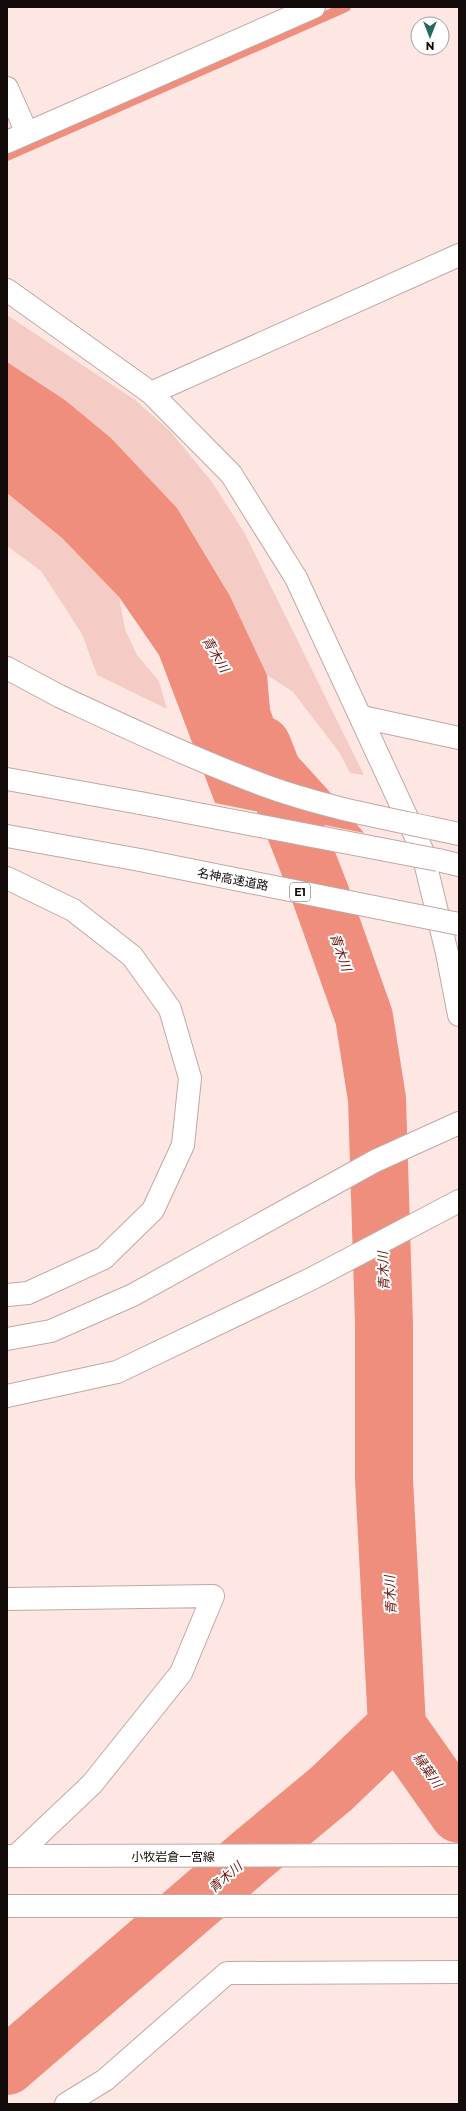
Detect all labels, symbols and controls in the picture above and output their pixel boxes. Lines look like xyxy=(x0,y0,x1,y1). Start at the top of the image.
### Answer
north arrow xyxy=(410,16,450,56)
text: N xyxy=(426,39,434,53)
water label: 青木川 xyxy=(199,633,234,677)
street label: 名神高速道路 xyxy=(196,865,270,893)
road number: E1 xyxy=(290,883,310,901)
water label: 青木川 xyxy=(327,931,356,975)
water label: 青木川 xyxy=(374,1249,392,1291)
water label: 青木川 xyxy=(381,1573,399,1615)
water label: 縁葉川 xyxy=(410,1749,447,1792)
street label: 小牧岩倉一宮線 xyxy=(131,1849,215,1864)
water label: 青木川 xyxy=(205,1857,246,1896)

